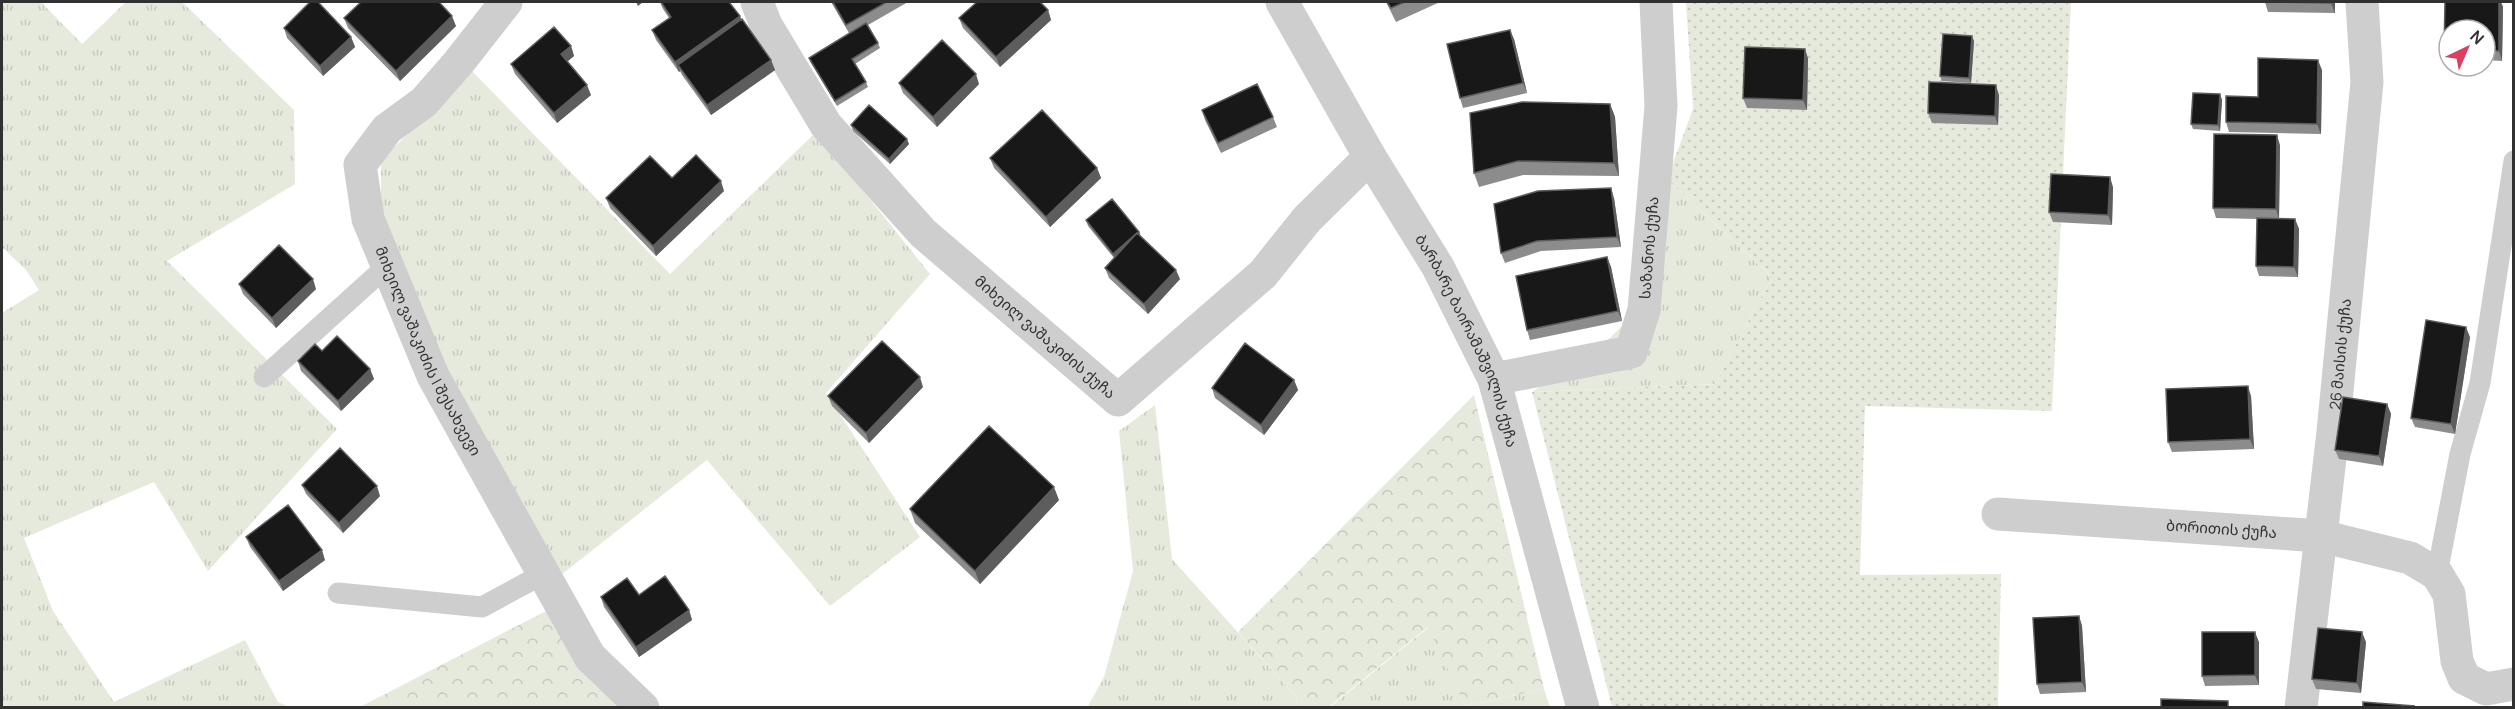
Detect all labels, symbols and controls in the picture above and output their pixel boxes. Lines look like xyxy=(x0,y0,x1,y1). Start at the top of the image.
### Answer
north arrow xyxy=(2437,18,2497,78)
text: N xyxy=(2466,25,2489,49)
street label: საზანოს ქუჩა xyxy=(1634,196,1663,300)
street label: ბარბარე ბაირამაშვილის ქუჩა xyxy=(1410,230,1523,449)
street label: მიხეილ ვაშაკიძის I შესახვევი xyxy=(370,243,486,459)
street label: მიხეილ ვაშაკიძის ქუჩა xyxy=(970,271,1120,403)
street label: 26 მაისის ქუჩა xyxy=(2324,298,2356,411)
street label: ბორითის ქუჩა xyxy=(2166,514,2278,543)

